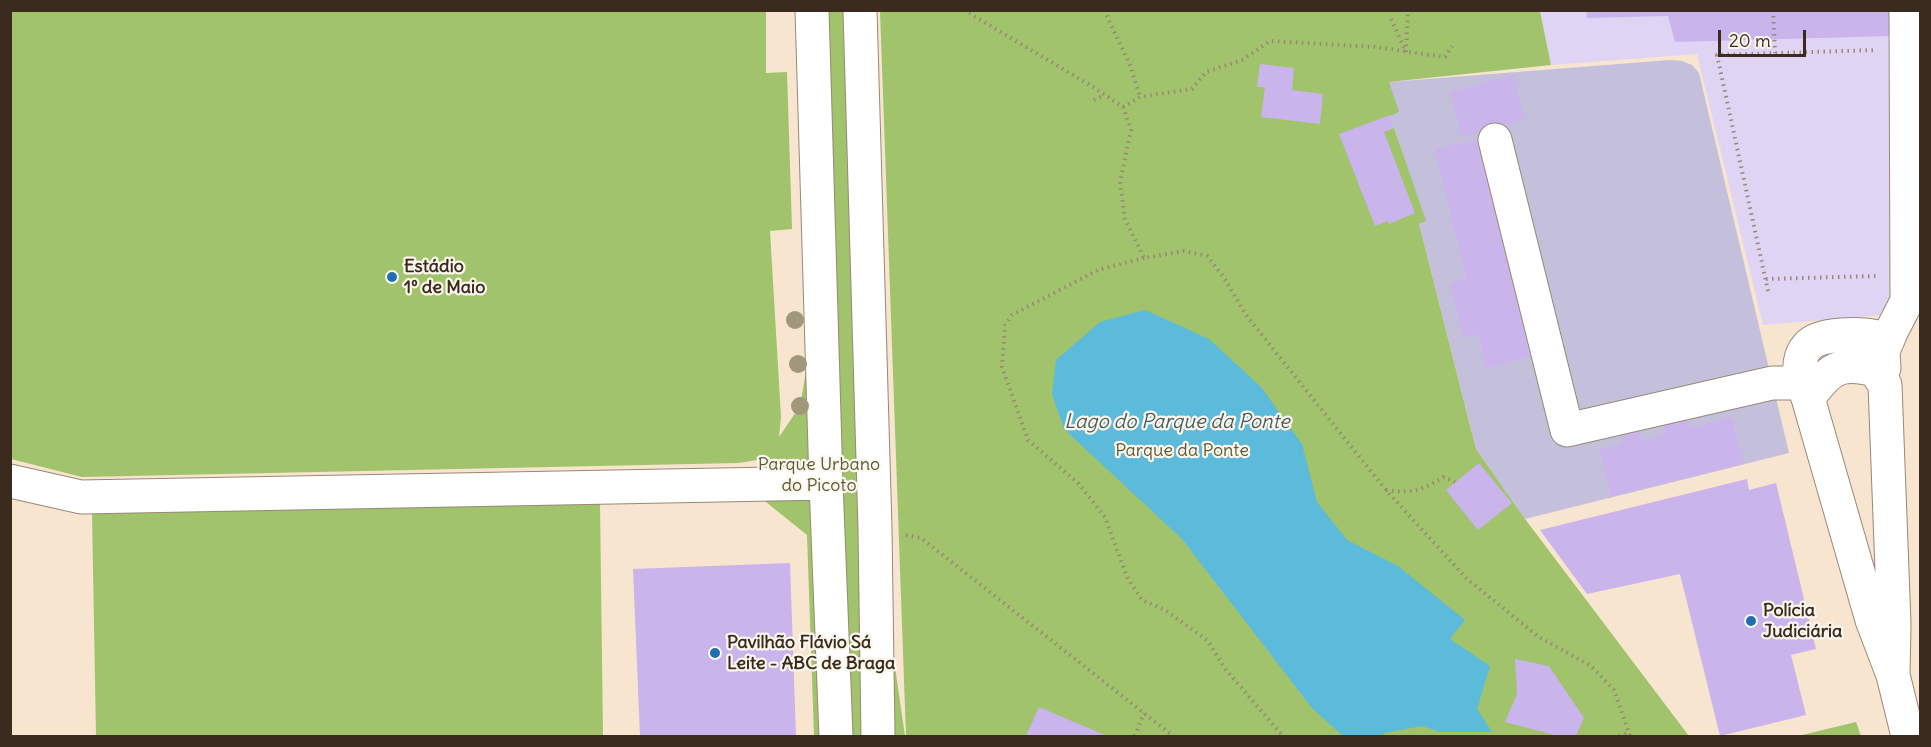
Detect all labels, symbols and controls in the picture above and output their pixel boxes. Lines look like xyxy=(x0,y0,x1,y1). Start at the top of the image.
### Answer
scale bar xyxy=(1721,18,1810,56)
text: 20 m xyxy=(1729,29,1771,52)
place label: Estádio 1º de Maio xyxy=(404,256,485,298)
marker: Estádio 1º de Maio xyxy=(385,270,399,284)
water label: Lago do Parque da Ponte xyxy=(1064,410,1290,434)
park label: Parque da Ponte xyxy=(1115,440,1249,462)
park label: Parque Urbano do Picoto xyxy=(758,454,880,496)
place label: Polícia Judiciária xyxy=(1763,600,1842,642)
marker: Polícia Judiciária xyxy=(1744,614,1758,628)
place label: Pavilhão Flávio Sá Leite - ABC de Braga xyxy=(727,632,895,674)
marker: Pavilhão Flávio Sá Leite - ABC de Braga xyxy=(708,646,722,660)

